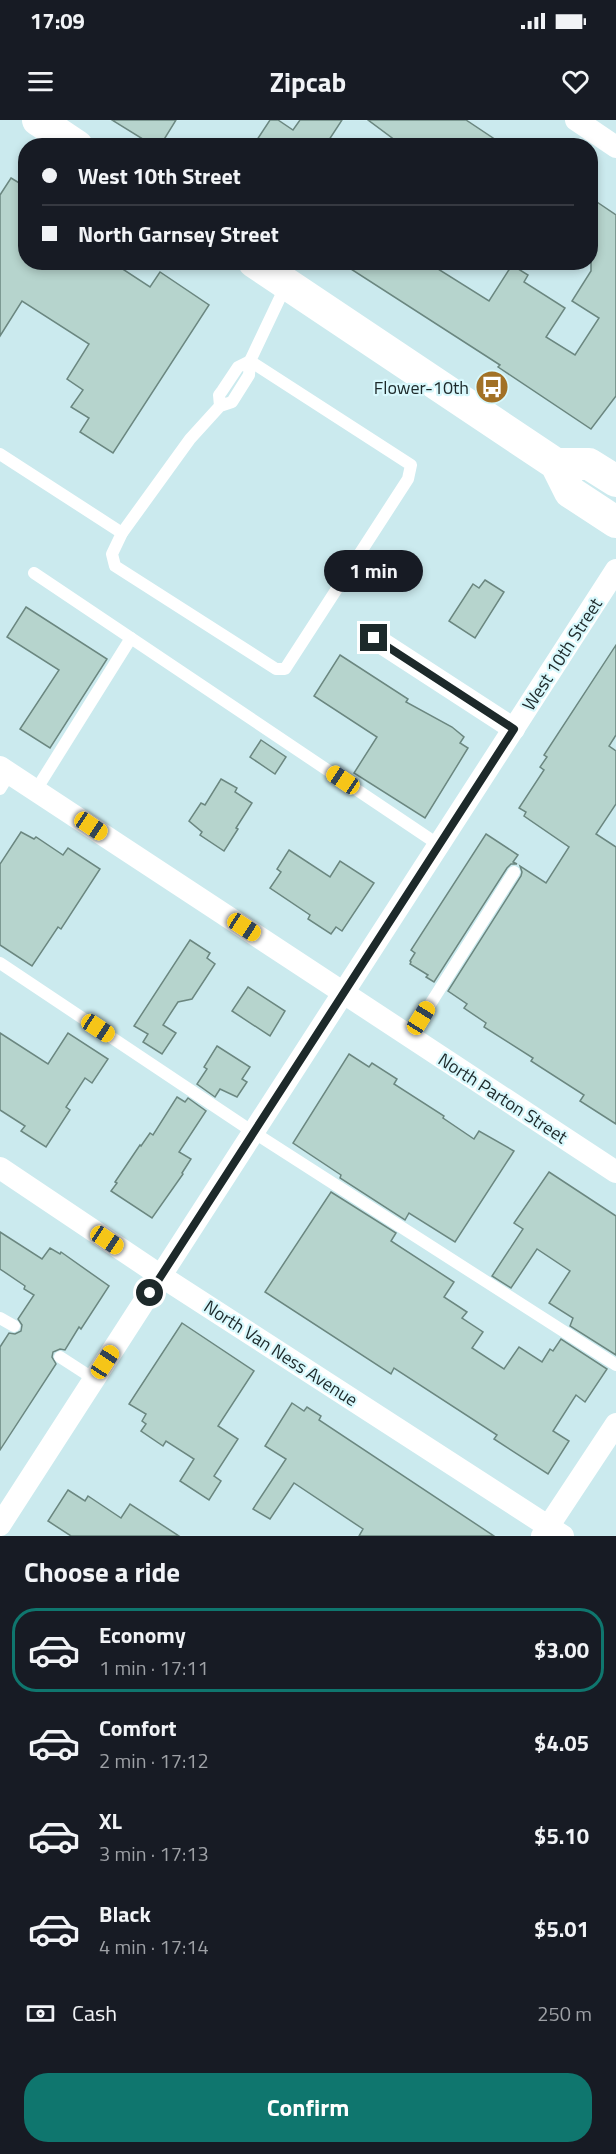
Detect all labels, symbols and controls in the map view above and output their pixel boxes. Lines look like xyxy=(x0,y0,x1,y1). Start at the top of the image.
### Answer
text: 17:09 xyxy=(30,4,85,38)
text: Zipcab xyxy=(270,61,346,102)
icon: menu xyxy=(24,65,57,98)
icon: heart xyxy=(559,65,592,98)
text: West 10th Street xyxy=(78,159,241,193)
text: North Garnsey Street xyxy=(78,217,279,251)
bus stop icon: Flower-10th xyxy=(474,369,510,405)
place label: Flower-10th xyxy=(374,374,469,401)
callout: 1 min xyxy=(324,551,424,593)
text: 1 min xyxy=(349,555,398,586)
street label: West 10th Street xyxy=(515,592,609,716)
route end xyxy=(360,624,387,651)
car xyxy=(323,762,363,798)
car xyxy=(71,808,111,844)
car xyxy=(224,910,264,944)
car xyxy=(404,998,438,1038)
car xyxy=(78,1011,118,1045)
street label: North Parton Street xyxy=(433,1046,574,1150)
car xyxy=(87,1222,127,1258)
route start xyxy=(136,1279,163,1306)
street label: North Van Ness Avenue xyxy=(199,1293,363,1413)
car xyxy=(88,1342,122,1382)
text: Choose a ride xyxy=(24,1551,180,1592)
text: Economy xyxy=(99,1618,186,1652)
icon: car xyxy=(27,1623,81,1677)
text: $3.00 xyxy=(534,1633,589,1667)
text: 1 min · 17:11 xyxy=(99,1652,209,1683)
text: Comfort xyxy=(99,1711,177,1745)
icon: car xyxy=(27,1716,81,1770)
text: $4.05 xyxy=(534,1726,589,1760)
text: 2 min · 17:12 xyxy=(99,1745,209,1776)
text: XL xyxy=(99,1804,122,1838)
icon: car xyxy=(27,1809,81,1863)
text: $5.10 xyxy=(534,1819,589,1853)
text: 3 min · 17:13 xyxy=(99,1838,209,1869)
text: Black xyxy=(99,1897,151,1931)
icon: car xyxy=(27,1902,81,1956)
text: $5.01 xyxy=(534,1912,589,1946)
text: 4 min · 17:14 xyxy=(99,1931,209,1962)
text: Cash xyxy=(72,1996,117,2030)
icon: cash xyxy=(24,1997,57,2030)
text: 250 m xyxy=(537,1998,592,2029)
button: Confirm xyxy=(24,2073,592,2142)

